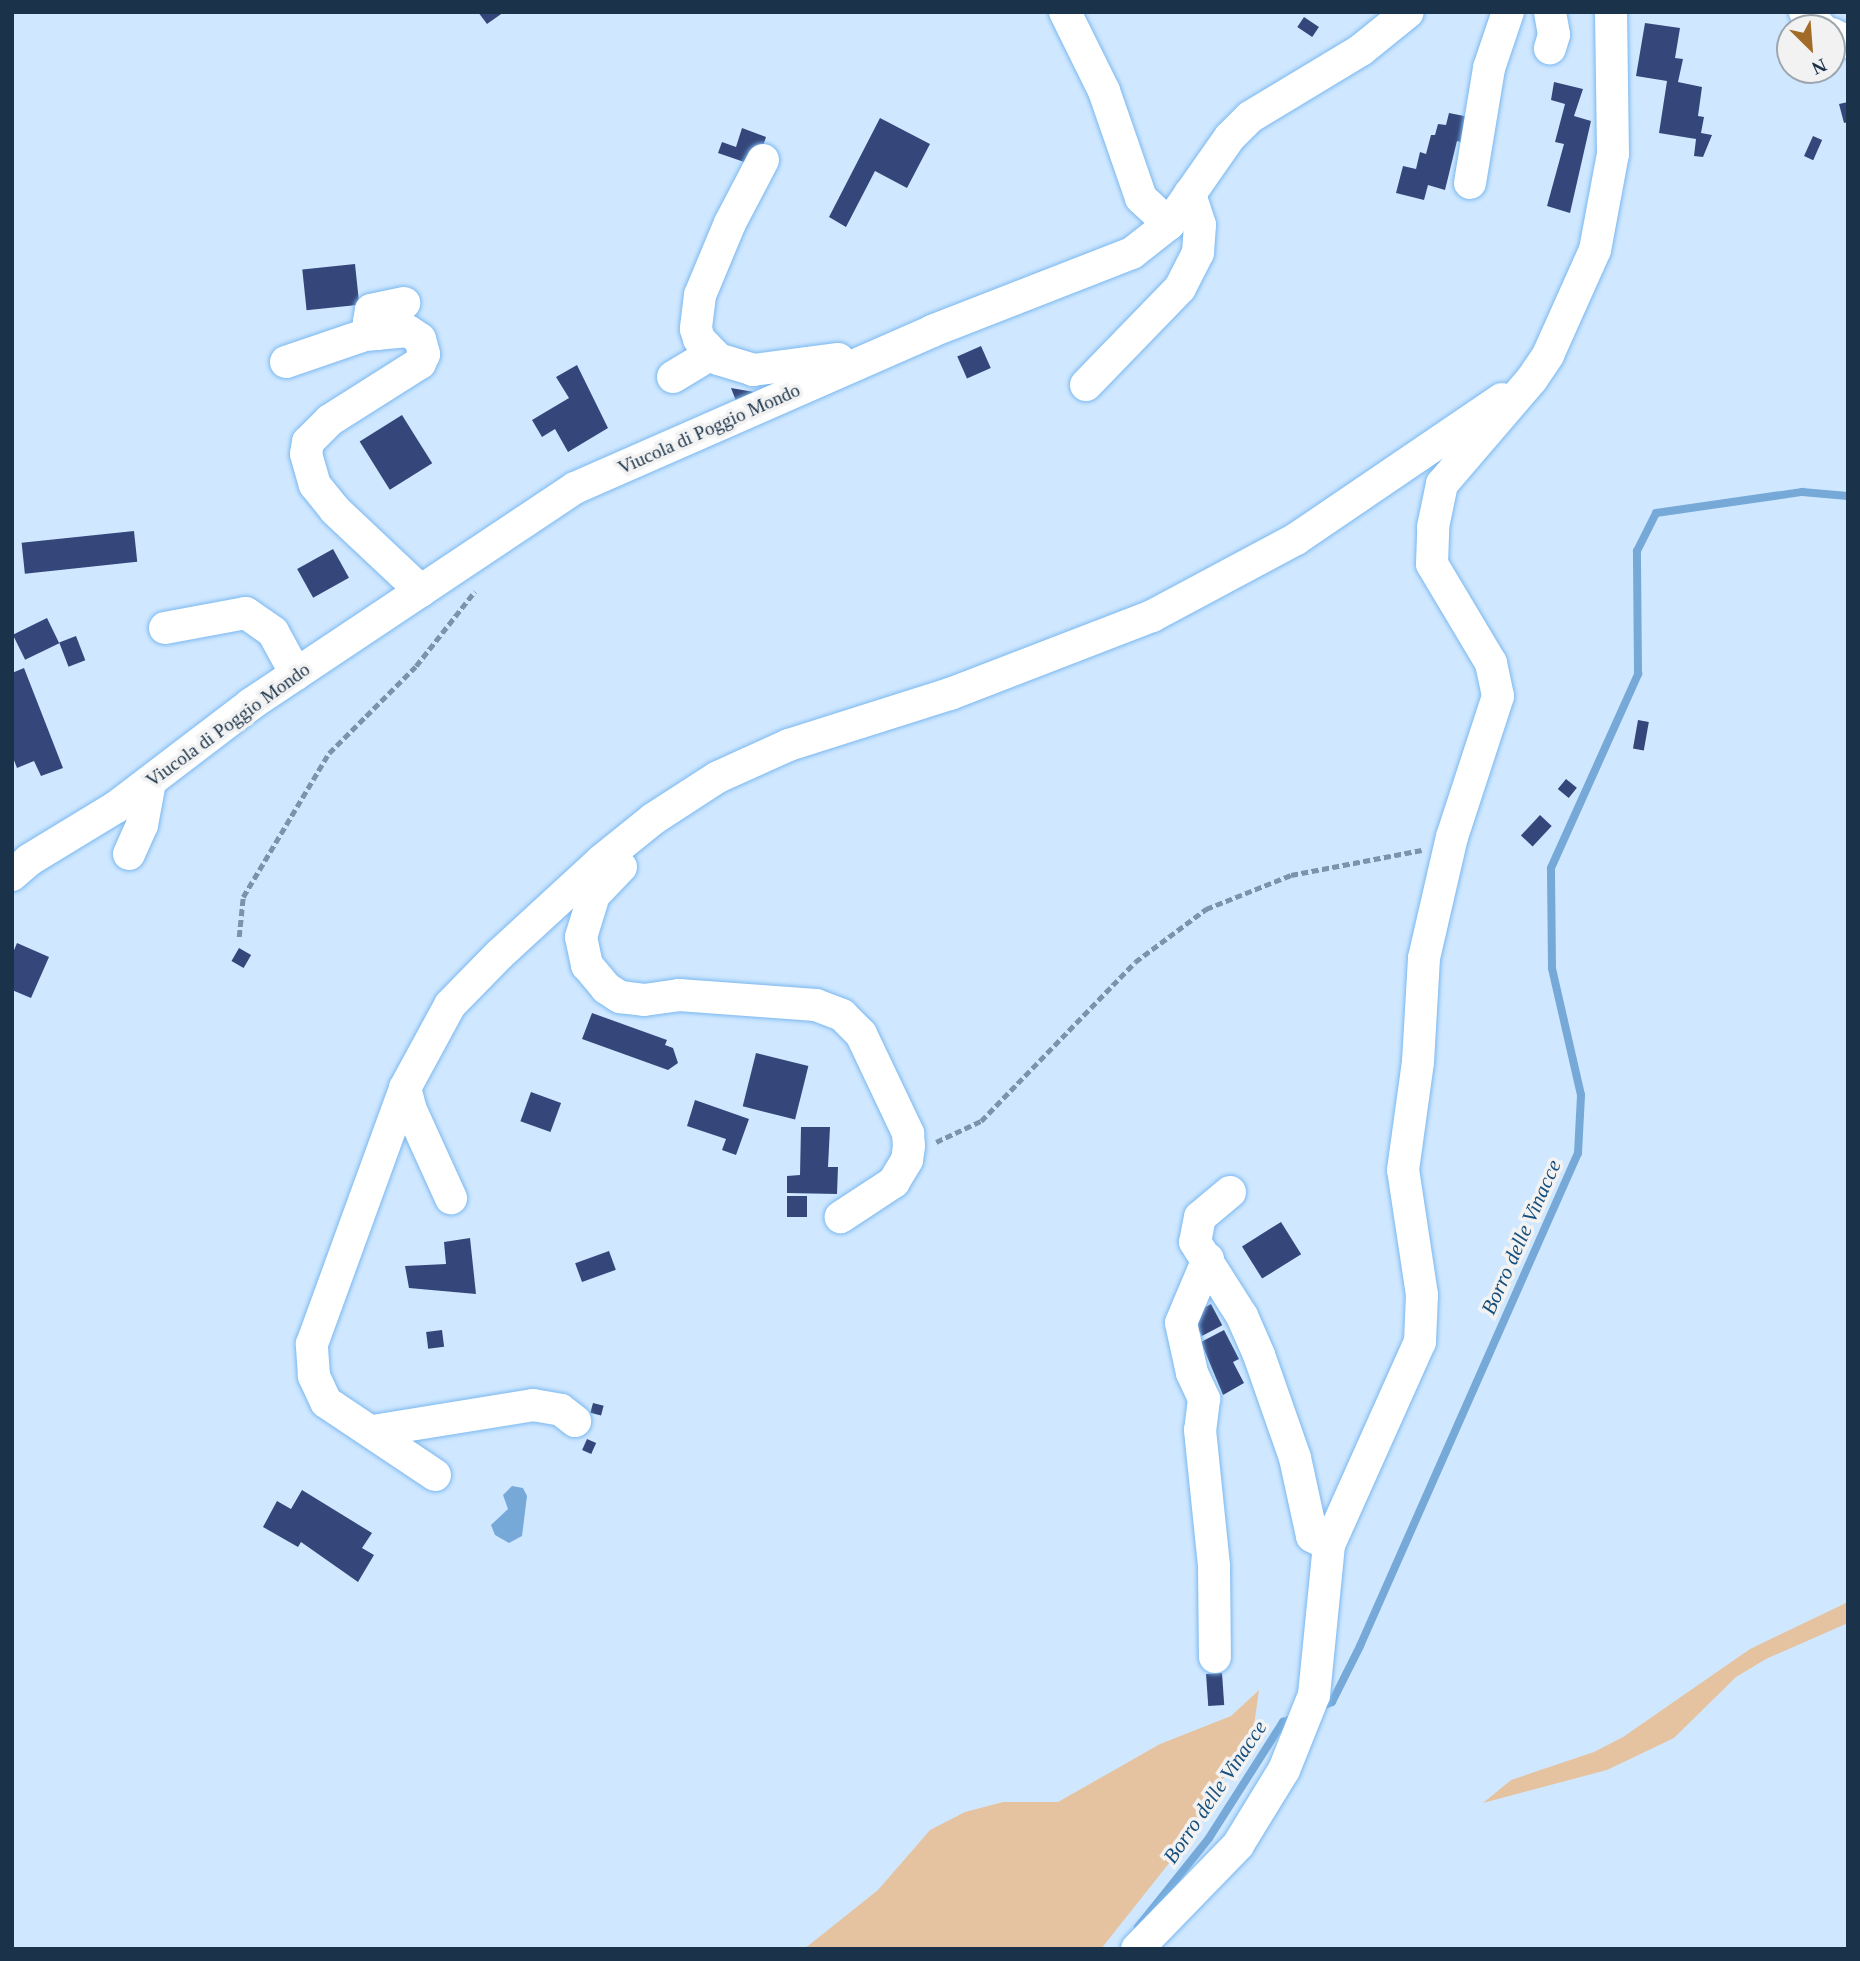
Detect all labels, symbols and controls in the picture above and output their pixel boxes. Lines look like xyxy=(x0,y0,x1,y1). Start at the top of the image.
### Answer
north arrow xyxy=(1776,14,1846,84)
text: N xyxy=(1809,54,1830,79)
street label: Viucola di Poggio Mondo xyxy=(614,379,804,479)
street label: Viucola di Poggio Mondo xyxy=(142,658,314,792)
water label: Borro delle Vinacce xyxy=(1476,1156,1566,1318)
water label: Borro delle Vinacce xyxy=(1158,1716,1272,1868)

